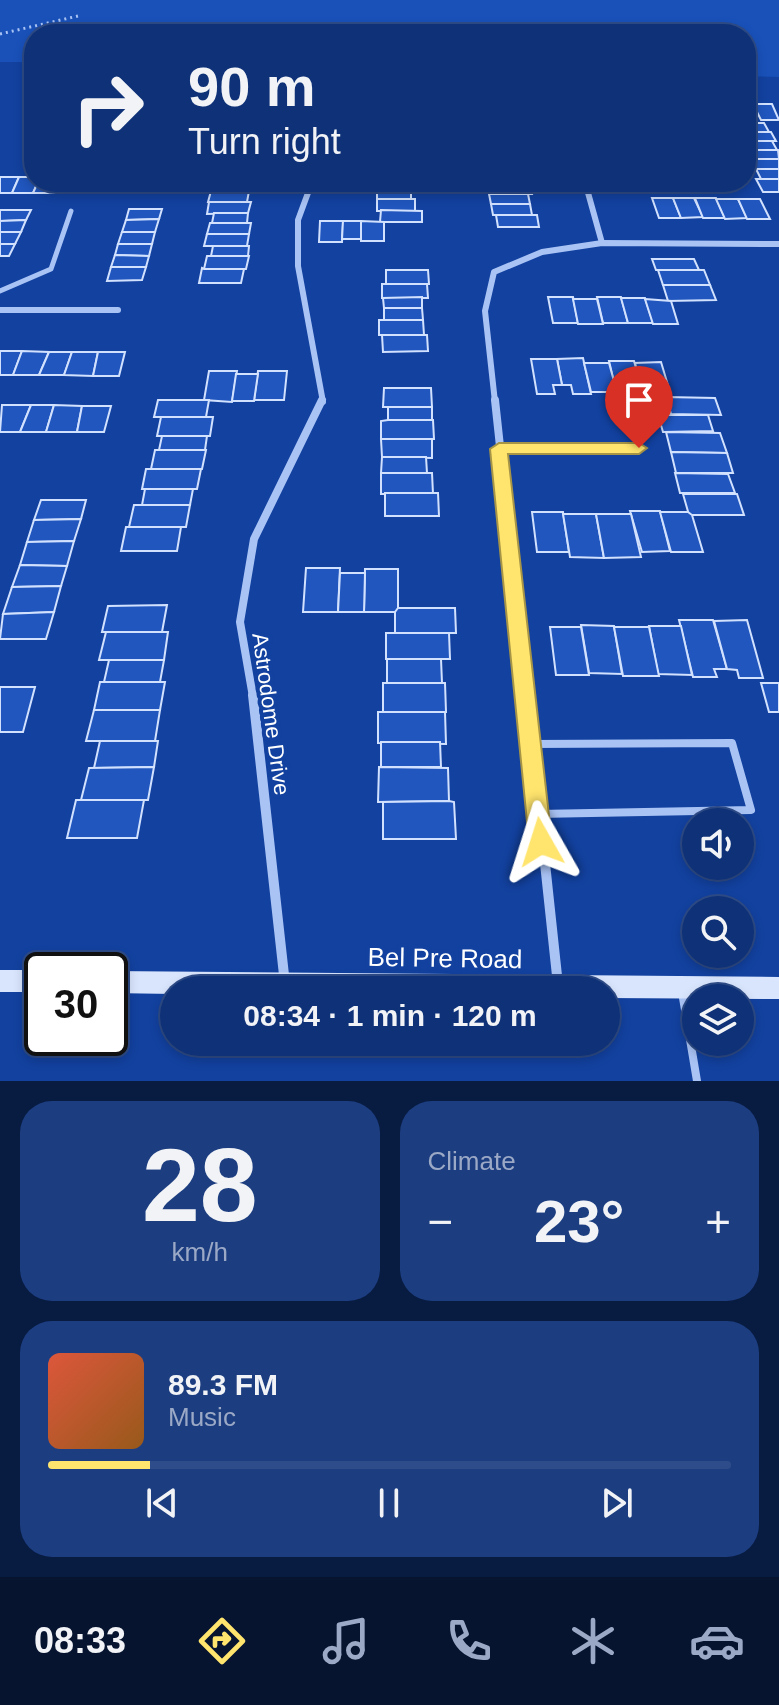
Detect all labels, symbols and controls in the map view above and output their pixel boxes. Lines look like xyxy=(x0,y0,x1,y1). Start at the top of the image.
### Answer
text: 90 m xyxy=(188,55,316,118)
icon: right xyxy=(56,56,160,160)
text: Turn right xyxy=(188,121,341,162)
pin xyxy=(605,366,673,448)
icon: arrive xyxy=(617,378,661,422)
street label: Astrodome Drive xyxy=(247,631,295,797)
position arrow xyxy=(499,800,583,884)
map controls xyxy=(682,808,754,1056)
button: sound xyxy=(682,808,754,880)
button: search xyxy=(682,896,754,968)
street label: Bel Pre Road xyxy=(367,942,523,974)
speed limit sign: 30 xyxy=(24,952,128,1056)
button: layers xyxy=(682,984,754,1056)
text: 08:34 · 1 min · 120 m xyxy=(243,999,537,1032)
text: 28 xyxy=(142,1127,258,1243)
text: Climate xyxy=(428,1146,516,1176)
text: 23° xyxy=(534,1188,625,1255)
text: − xyxy=(428,1197,453,1246)
text: + xyxy=(705,1197,731,1246)
text: km/h xyxy=(172,1237,228,1267)
text: 89.3 FM xyxy=(168,1368,278,1401)
text: Music xyxy=(168,1402,236,1432)
icon: previous xyxy=(140,1481,184,1525)
icon: pause xyxy=(367,1481,411,1525)
icon: next xyxy=(595,1481,639,1525)
icon: directions xyxy=(194,1613,250,1669)
icon: music xyxy=(318,1613,374,1669)
icon: phone xyxy=(441,1613,497,1669)
icon: climate xyxy=(565,1613,621,1669)
icon: car xyxy=(689,1613,745,1669)
text: 08:33 xyxy=(34,1620,126,1661)

